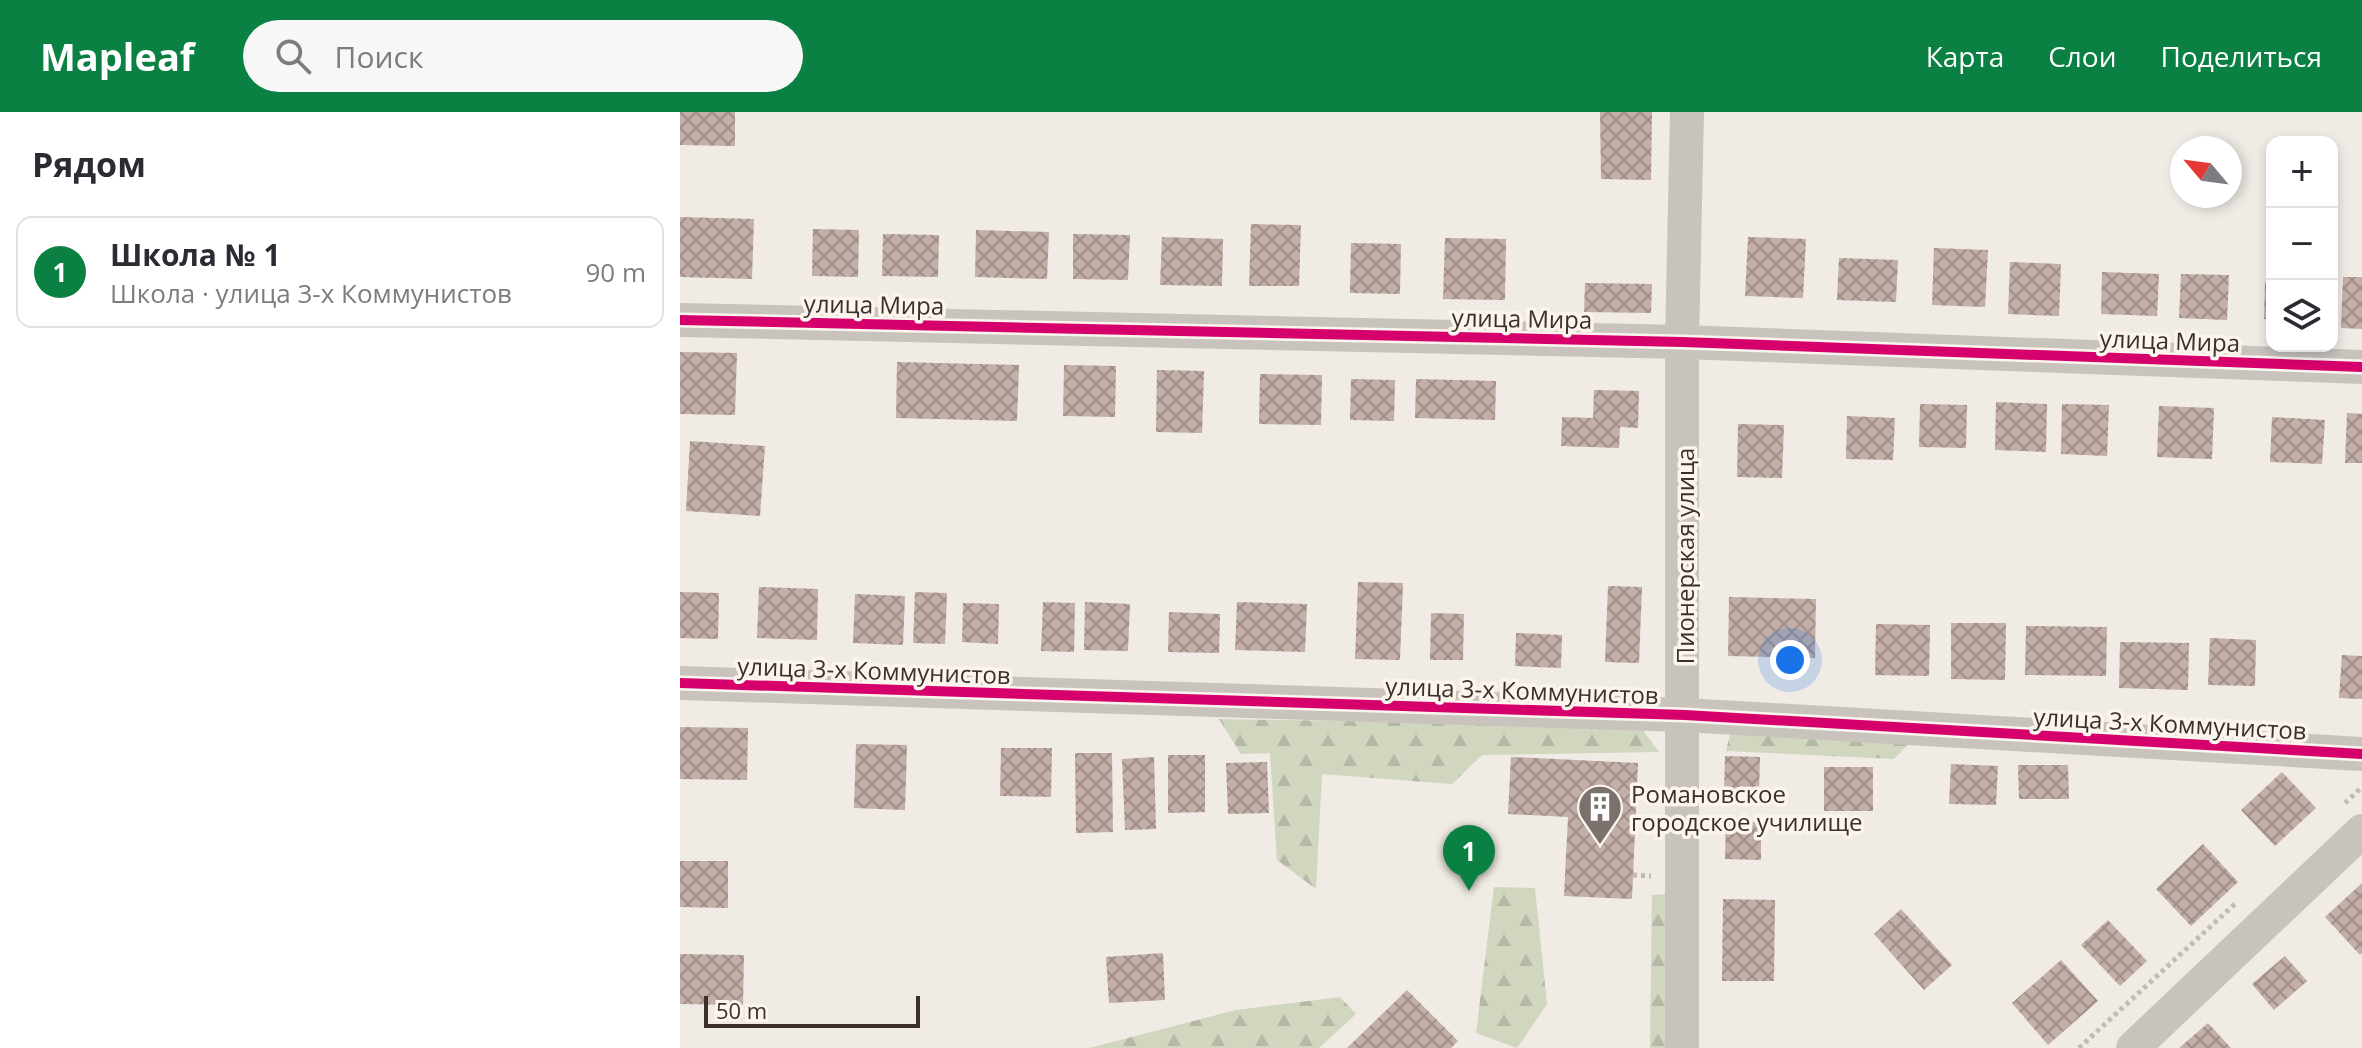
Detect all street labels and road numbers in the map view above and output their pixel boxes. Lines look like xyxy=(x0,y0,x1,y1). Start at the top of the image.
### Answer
street label: улица Мира xyxy=(803,286,945,322)
street label: улица Мира xyxy=(1451,300,1593,336)
street label: улица Мира xyxy=(2099,321,2241,359)
street label: Пионерская улица xyxy=(1668,448,1701,664)
street label: улица 3-х Коммунистов xyxy=(737,649,1011,691)
street label: улица 3-х Коммунистов xyxy=(1385,669,1659,711)
street label: улица 3-х Коммунистов xyxy=(2033,699,2307,747)

